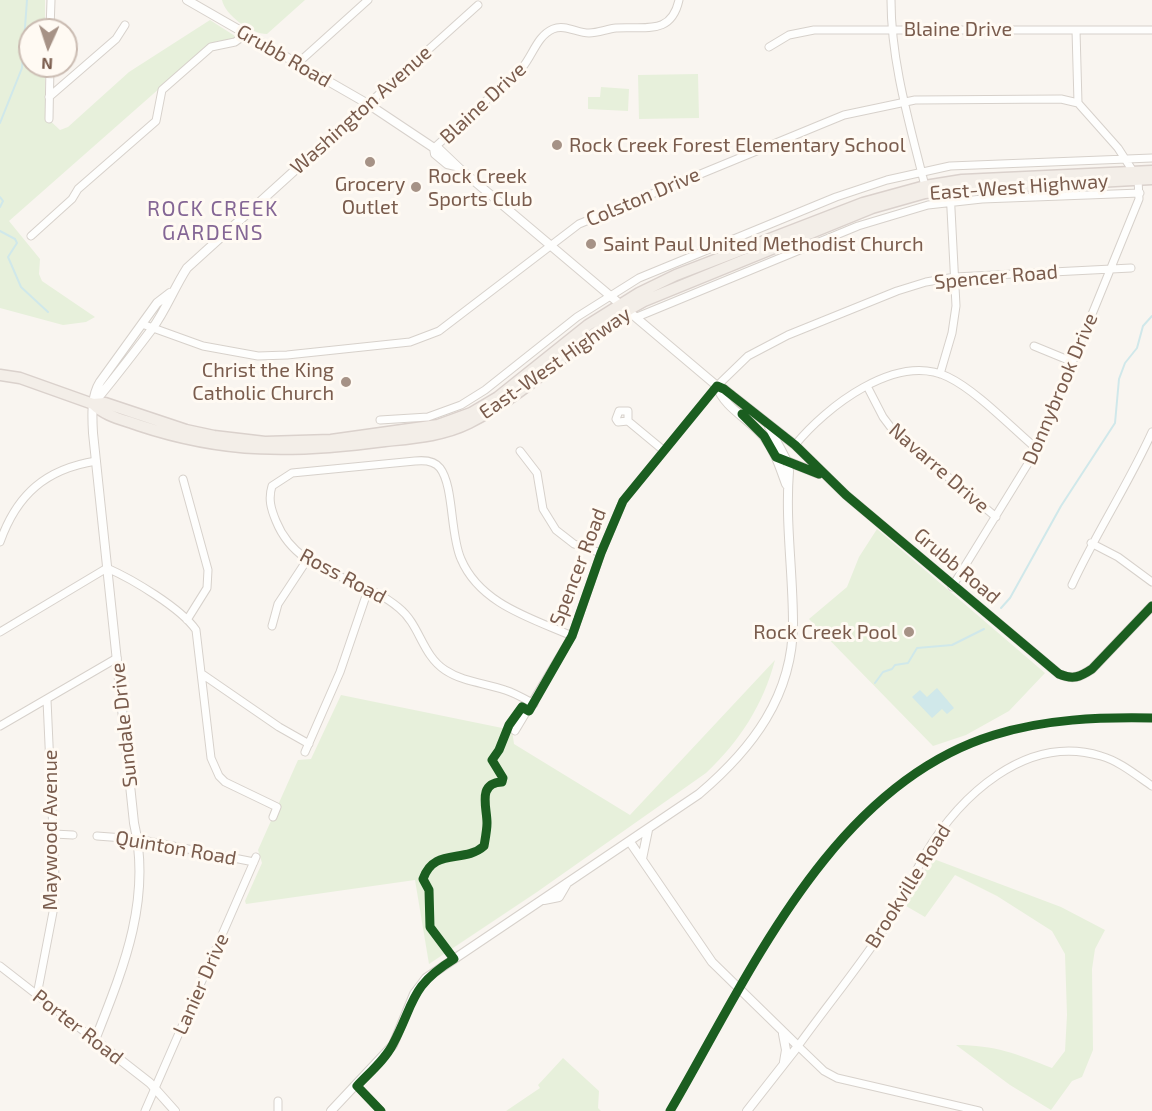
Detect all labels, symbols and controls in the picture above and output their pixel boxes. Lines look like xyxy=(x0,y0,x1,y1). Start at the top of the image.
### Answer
street label: Blaine Drive xyxy=(904,17,1012,41)
north arrow xyxy=(18,18,78,78)
street label: Grubb Road xyxy=(232,19,336,93)
street label: Washington Avenue xyxy=(286,40,436,180)
text: N xyxy=(41,55,53,74)
street label: Blaine Drive xyxy=(435,57,531,149)
place label: Rock Creek Forest Elementary School xyxy=(569,133,906,157)
marker: Rock Creek Forest Elementary School xyxy=(550,138,564,152)
marker: Grocery Outlet xyxy=(363,155,377,169)
street label: Colston Drive xyxy=(582,162,704,232)
place label: Rock Creek Sports Club xyxy=(428,164,533,211)
street label: East-West Highway xyxy=(929,169,1109,205)
place label: Grocery Outlet xyxy=(335,172,405,219)
marker: Rock Creek Sports Club xyxy=(409,180,423,194)
district label: ROCK CREEK GARDENS xyxy=(147,196,279,246)
place label: Saint Paul United Methodist Church xyxy=(603,232,924,256)
marker: Saint Paul United Methodist Church xyxy=(584,237,598,251)
street label: Spencer Road xyxy=(933,260,1059,294)
street label: East-West Highway xyxy=(475,302,635,424)
street label: Donnybrook Drive xyxy=(1017,310,1103,468)
place label: Christ the King Catholic Church xyxy=(192,358,334,405)
marker: Christ the King Catholic Church xyxy=(339,375,353,389)
street label: Navarre Drive xyxy=(884,418,994,518)
street label: Spencer Road xyxy=(545,505,611,629)
street label: Grubb Road xyxy=(909,523,1005,609)
street label: Ross Road xyxy=(296,543,390,609)
place label: Rock Creek Pool xyxy=(753,620,897,644)
marker: Rock Creek Pool xyxy=(902,625,916,639)
street label: Sundale Drive xyxy=(106,661,142,789)
street label: Maywood Avenue xyxy=(38,749,62,911)
street label: Brookville Road xyxy=(860,820,956,952)
street label: Quinton Road xyxy=(114,826,238,870)
street label: Lanier Drive xyxy=(168,930,234,1038)
street label: Porter Road xyxy=(28,984,128,1070)

